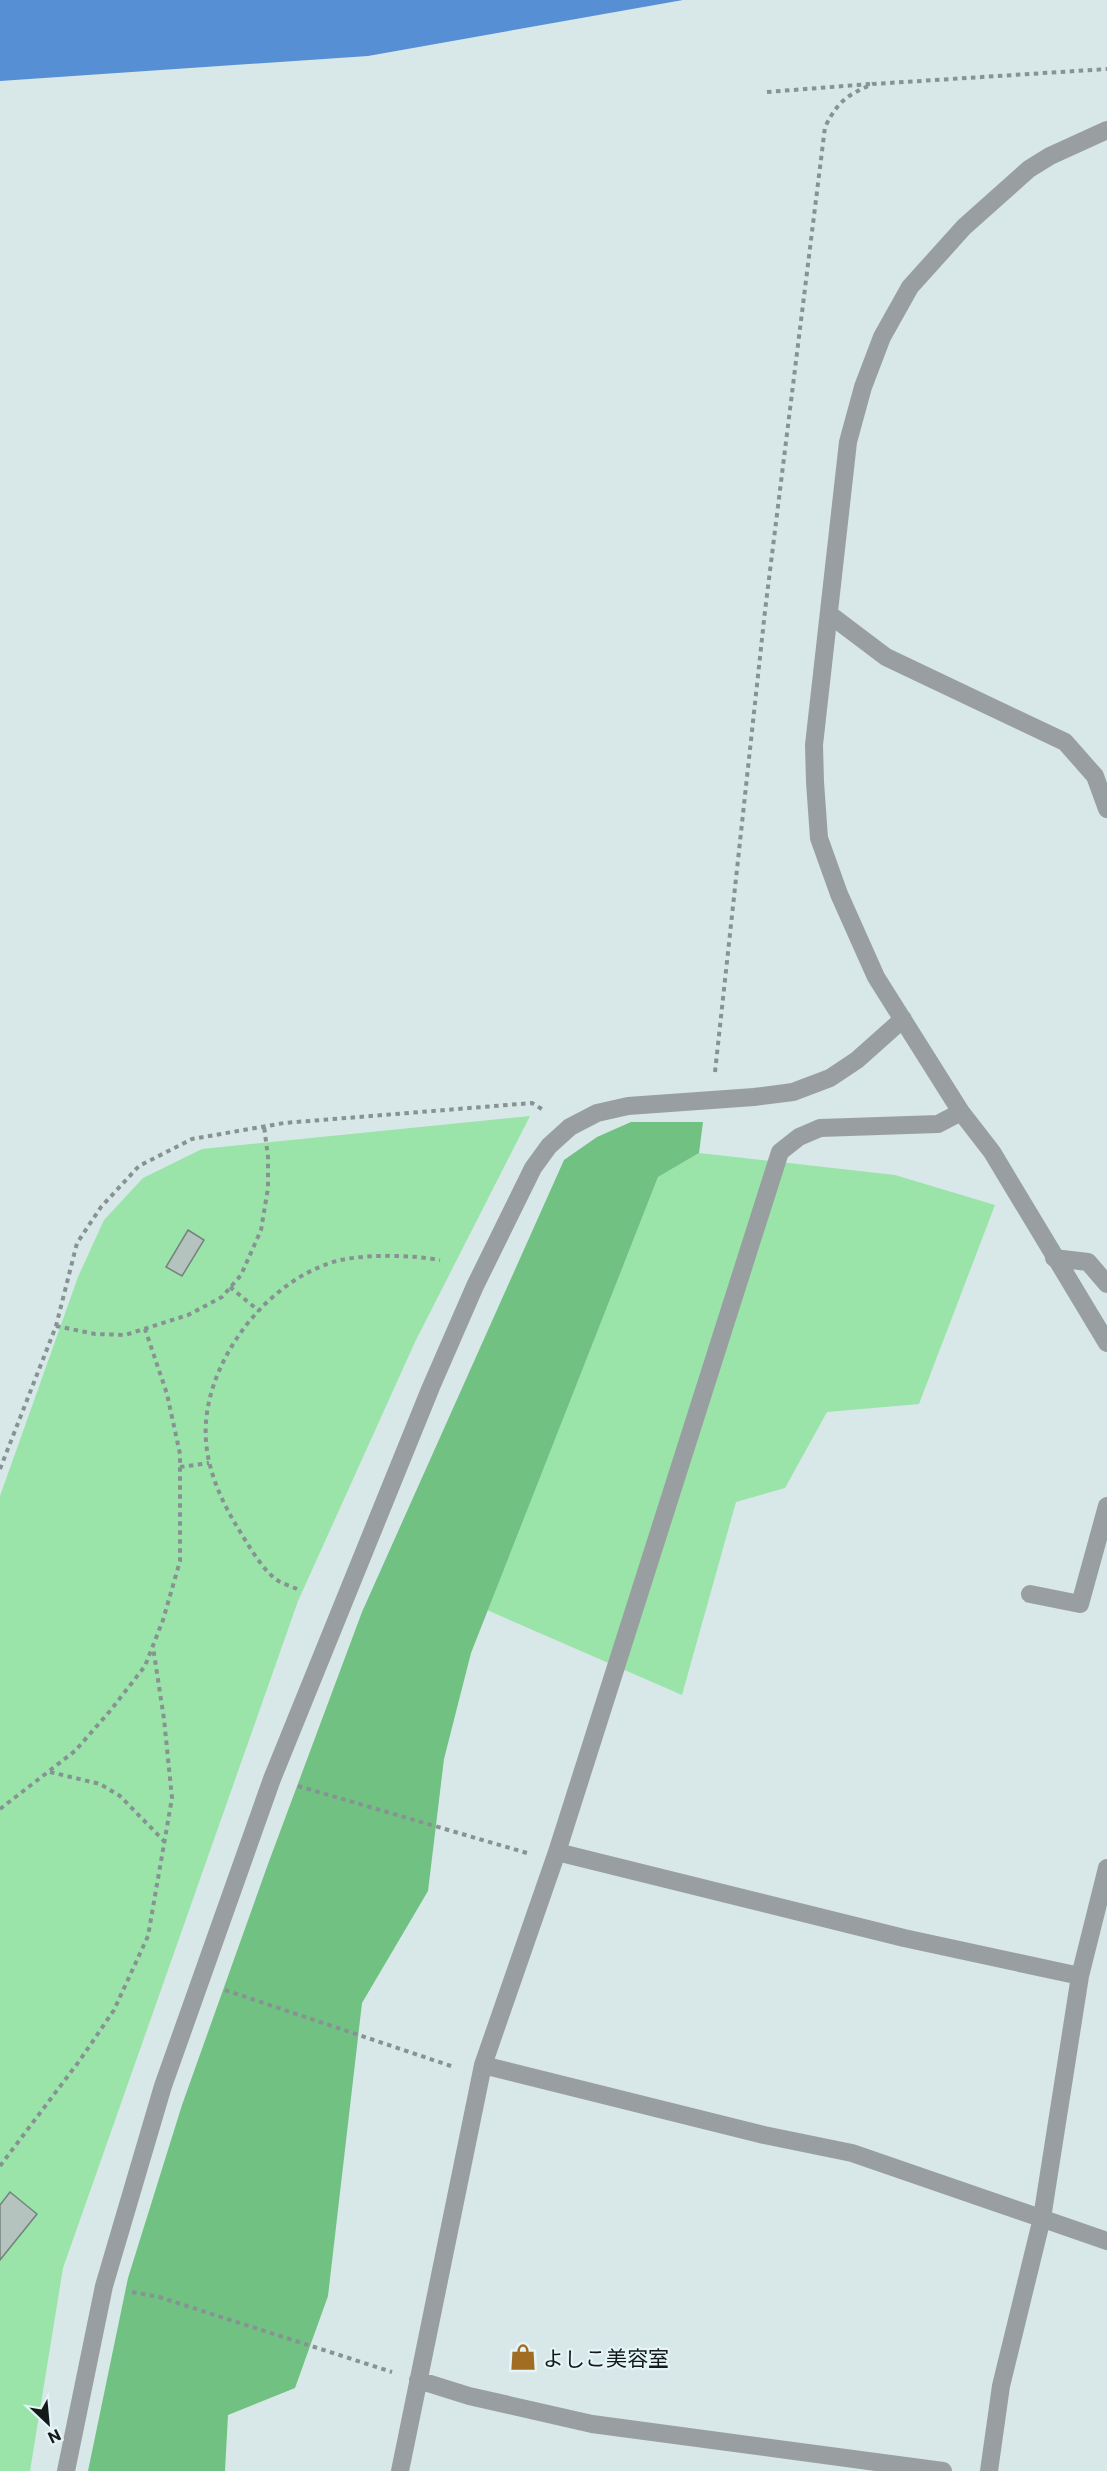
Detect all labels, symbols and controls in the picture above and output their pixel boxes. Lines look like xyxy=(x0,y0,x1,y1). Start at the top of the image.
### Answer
shop icon: よしこ美容室 xyxy=(508,2342,538,2372)
place label: よしこ美容室 xyxy=(543,2345,669,2370)
north arrow xyxy=(18,2393,78,2453)
text: N xyxy=(45,2426,64,2448)

